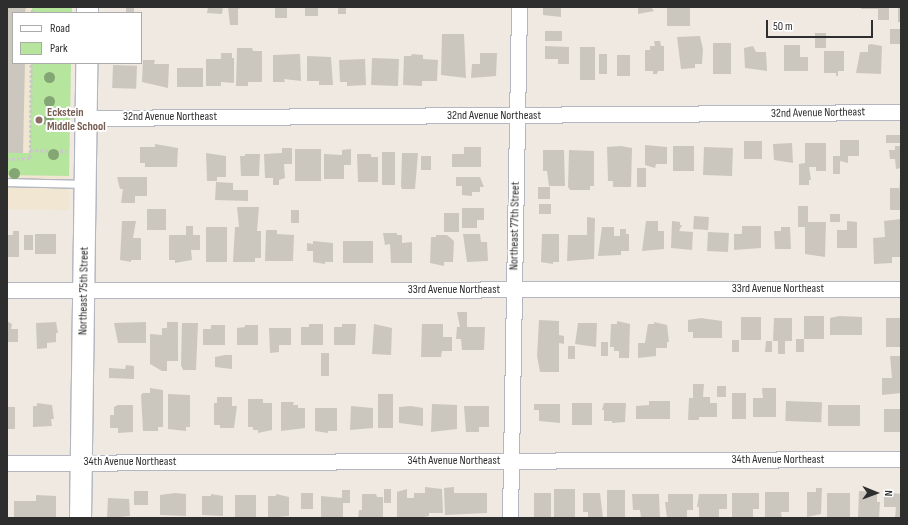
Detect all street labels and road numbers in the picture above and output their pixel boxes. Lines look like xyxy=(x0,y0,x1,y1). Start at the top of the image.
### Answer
street label: 32nd Avenue Northeast xyxy=(771,105,865,121)
street label: 32nd Avenue Northeast xyxy=(447,109,541,123)
street label: 32nd Avenue Northeast xyxy=(123,110,217,124)
street label: Northeast 77th Street xyxy=(507,182,523,270)
street label: Northeast 75th Street xyxy=(76,247,92,335)
street label: 33rd Avenue Northeast xyxy=(732,282,824,296)
street label: 33rd Avenue Northeast xyxy=(408,283,500,297)
street label: 34th Avenue Northeast xyxy=(732,453,824,467)
street label: 34th Avenue Northeast xyxy=(408,454,500,468)
street label: 34th Avenue Northeast xyxy=(84,455,176,469)

